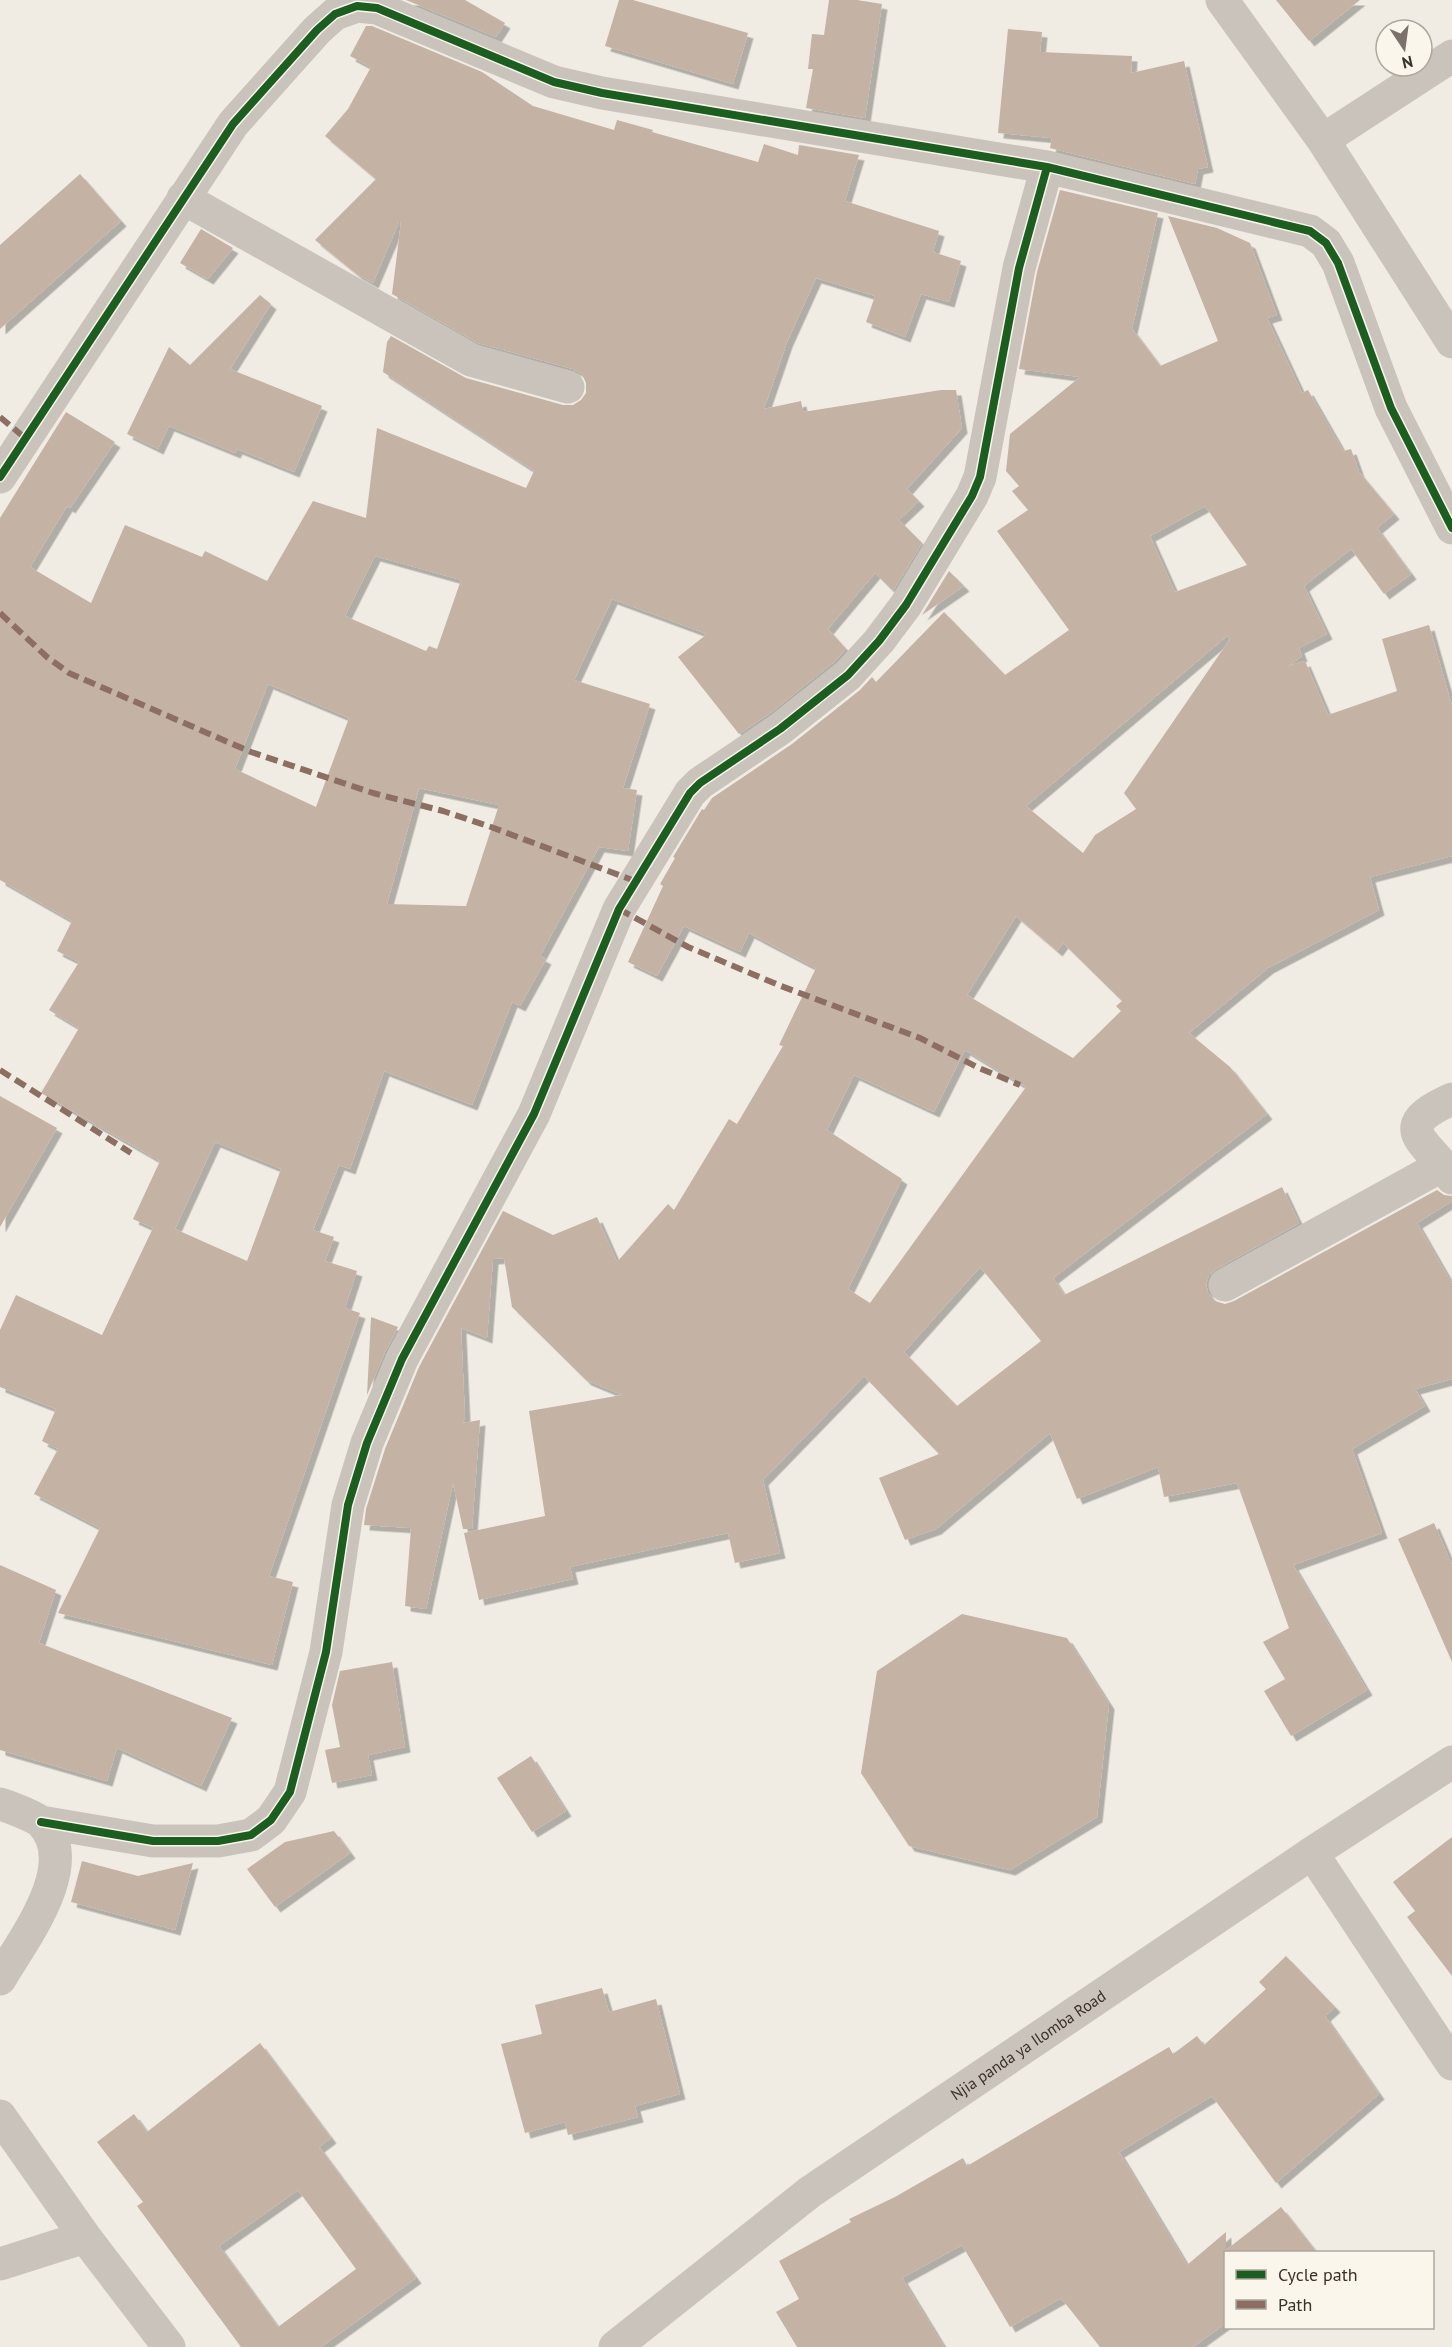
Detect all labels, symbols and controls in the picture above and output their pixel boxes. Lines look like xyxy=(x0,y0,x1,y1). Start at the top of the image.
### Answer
north arrow xyxy=(1374,18,1434,78)
text: N xyxy=(1400,52,1415,74)
street label: Njia panda ya Ilomba Road xyxy=(946,1985,1109,2104)
legend xyxy=(1224,2251,1434,2329)
text: Cycle path xyxy=(1278,2263,1358,2286)
text: Path xyxy=(1278,2293,1312,2316)

